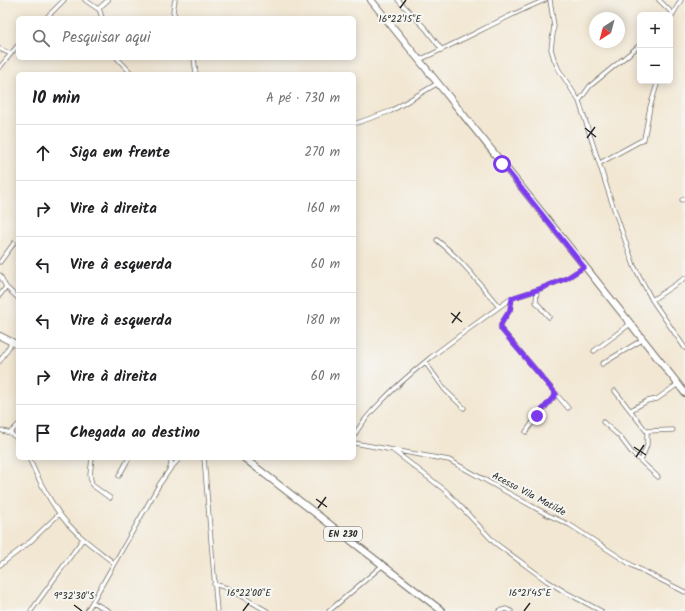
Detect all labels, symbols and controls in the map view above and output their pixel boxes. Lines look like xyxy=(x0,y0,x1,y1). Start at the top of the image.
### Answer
text: 16°22'15"E xyxy=(379,11,423,27)
north arrow xyxy=(589,12,625,48)
map controls xyxy=(637,12,673,84)
button: + xyxy=(637,12,673,48)
search box xyxy=(16,16,356,60)
text: Pesquisar aqui xyxy=(62,26,151,50)
icon: search xyxy=(30,27,52,49)
button: − xyxy=(637,48,673,84)
text: 10 min xyxy=(32,85,80,112)
text: A pé · 730 m xyxy=(266,88,340,109)
text: Siga em frente xyxy=(70,141,170,165)
icon: ahead xyxy=(32,142,54,164)
text: 270 m xyxy=(304,142,340,163)
route start xyxy=(493,155,511,173)
text: Vire à direita xyxy=(70,197,157,221)
icon: right xyxy=(32,198,54,220)
text: 160 m xyxy=(307,198,340,219)
text: Vire à esquerda xyxy=(70,253,172,277)
icon: left xyxy=(32,254,54,276)
text: 60 m xyxy=(311,254,340,275)
text: Vire à esquerda xyxy=(70,309,172,333)
icon: left xyxy=(32,310,54,332)
text: 180 m xyxy=(306,310,340,331)
text: Vire à direita xyxy=(70,365,157,389)
icon: right xyxy=(32,366,54,388)
text: 60 m xyxy=(311,366,340,387)
route end xyxy=(528,407,546,425)
text: Chegada ao destino xyxy=(70,421,200,445)
icon: arrive xyxy=(32,422,54,444)
street label: Acesso Vila Matilde xyxy=(489,468,569,520)
road number: EN 230 xyxy=(324,527,362,541)
text: 16°22'00"E xyxy=(227,585,272,601)
text: 16°21'45"E xyxy=(509,585,552,601)
text: 9°32'30"S xyxy=(54,588,95,604)

